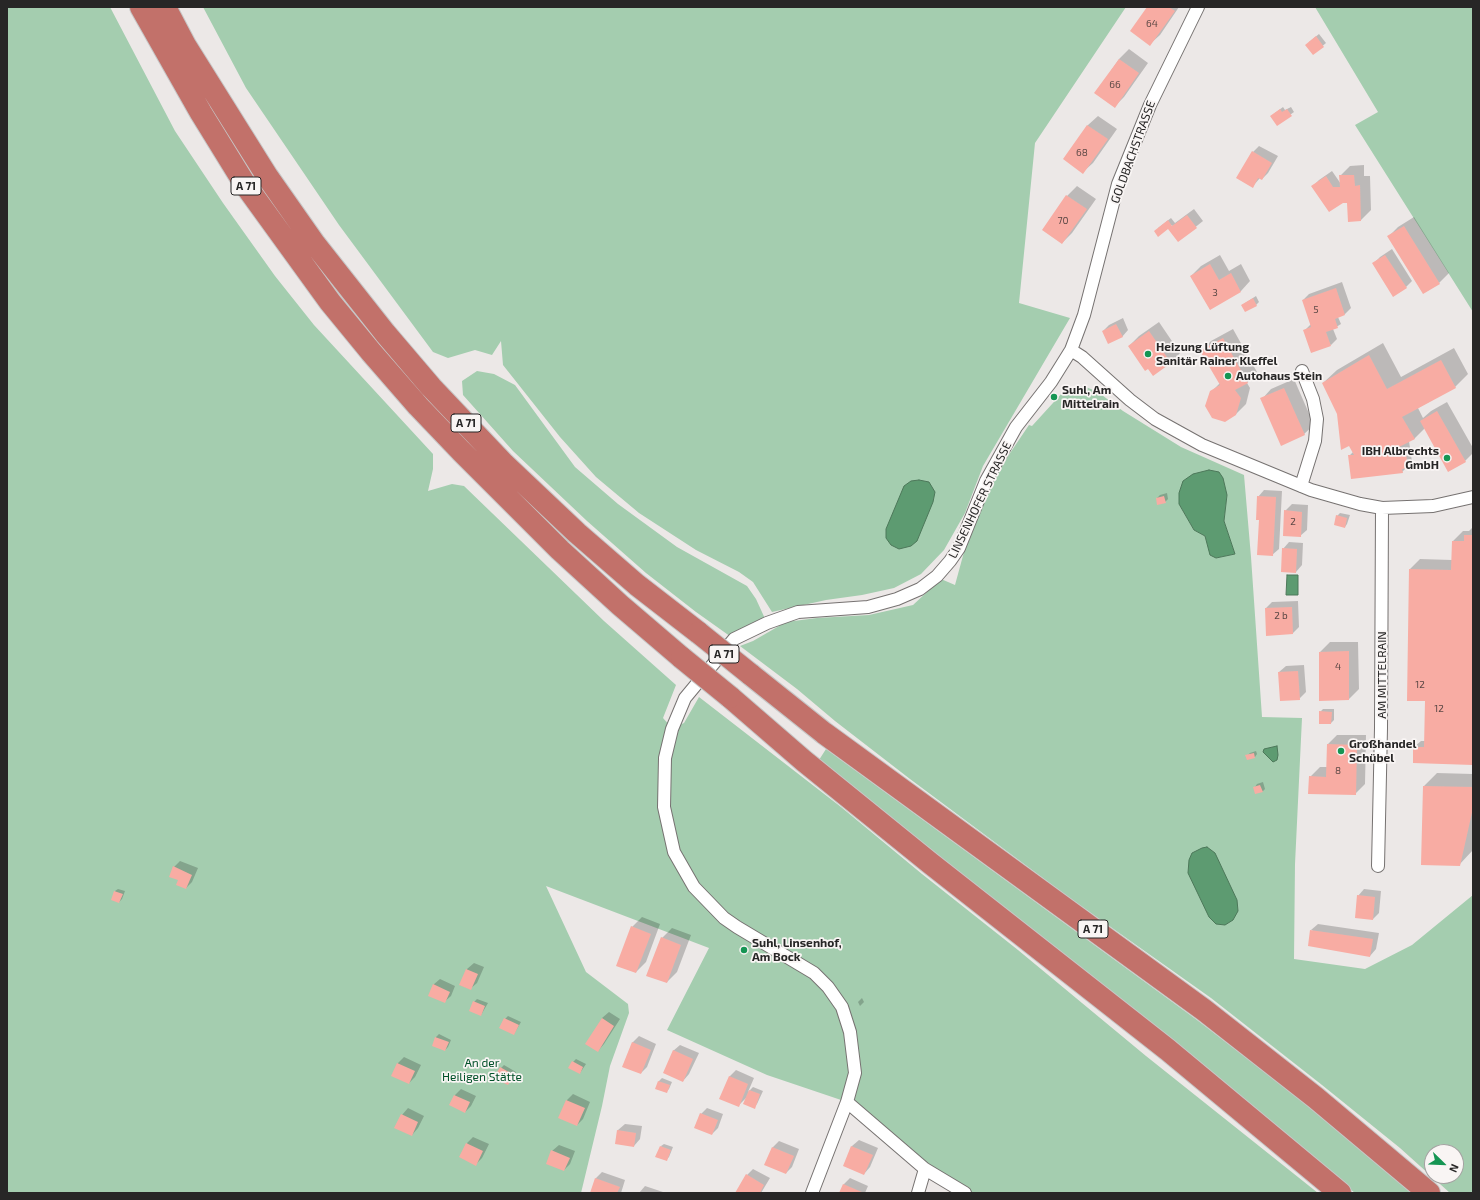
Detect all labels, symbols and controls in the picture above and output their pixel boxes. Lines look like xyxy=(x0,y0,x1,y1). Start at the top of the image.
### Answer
house number: 64 xyxy=(1146,18,1158,30)
house number: 66 xyxy=(1109,79,1121,91)
street label: GOLDBACHSTRASSE xyxy=(1108,99,1158,205)
house number: 68 xyxy=(1076,147,1088,159)
road number: A 71 xyxy=(231,177,261,195)
house number: 70 xyxy=(1057,215,1069,227)
house number: 3 xyxy=(1212,287,1218,299)
house number: 5 xyxy=(1313,304,1319,316)
place label: Heizung Lüftung Sanitär Rainer Kleffel xyxy=(1156,340,1278,368)
marker: Heizung Lüftung Sanitär Rainer Kleffel xyxy=(1143,349,1153,359)
place label: Autohaus Stein xyxy=(1236,369,1322,383)
marker: Autohaus Stein xyxy=(1223,371,1233,381)
place label: Suhl, Am Mittelrain xyxy=(1062,383,1119,411)
marker: Suhl, Am Mittelrain xyxy=(1049,392,1059,402)
road number: A 71 xyxy=(451,414,481,432)
street label: LINSENHOFER STRASSE xyxy=(946,439,1014,561)
place label: IBH Albrechts GmbH xyxy=(1362,444,1439,472)
marker: IBH Albrechts GmbH xyxy=(1442,453,1452,463)
house number: 2 xyxy=(1290,516,1296,528)
house number: 2 b xyxy=(1274,610,1288,622)
street label: AM MITTELRAIN xyxy=(1375,631,1389,719)
road number: A 71 xyxy=(709,645,739,663)
house number: 4 xyxy=(1335,661,1341,673)
house number: 12 xyxy=(1415,679,1425,691)
house number: 12 xyxy=(1434,703,1444,715)
place label: Großhandel Schübel xyxy=(1349,737,1416,765)
marker: Großhandel Schübel xyxy=(1336,746,1346,756)
house number: 8 xyxy=(1335,765,1341,777)
road number: A 71 xyxy=(1078,920,1108,938)
place label: Suhl, Linsenhof, Am Bock xyxy=(752,936,842,964)
marker: Suhl, Linsenhof, Am Bock xyxy=(739,945,749,955)
park label: An der Heiligen Stätte xyxy=(442,1056,522,1084)
north arrow xyxy=(1424,1144,1464,1184)
text: N xyxy=(1447,1162,1462,1175)

